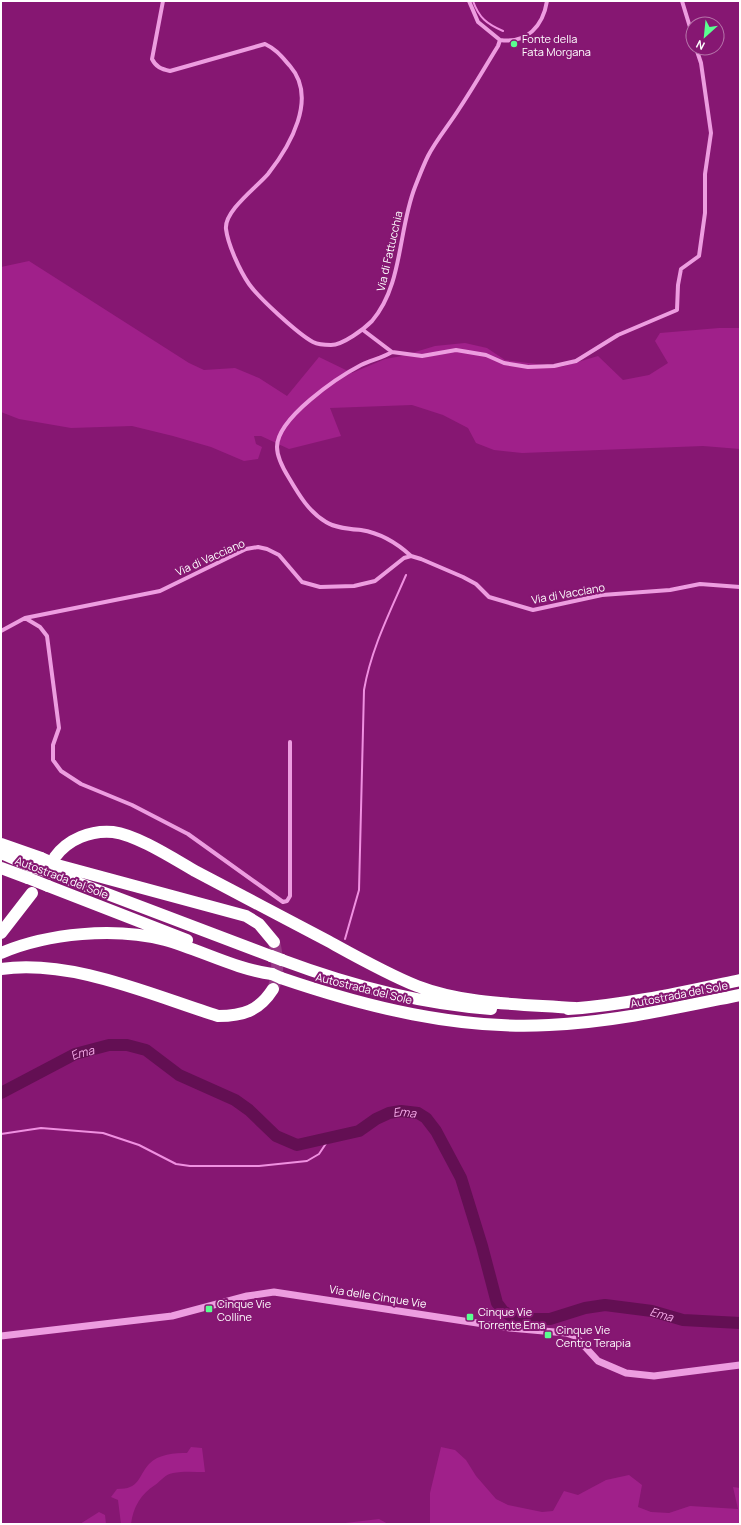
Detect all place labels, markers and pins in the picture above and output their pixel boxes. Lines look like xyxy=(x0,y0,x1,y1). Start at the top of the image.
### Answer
place label: Fonte della Fata Morgana xyxy=(522,31,591,59)
marker: Fonte della Fata Morgana xyxy=(509,39,519,49)
place label: Cinque Vie Colline xyxy=(217,1296,272,1324)
marker: Cinque Vie Colline xyxy=(204,1304,214,1314)
place label: Cinque Vie Torrente Ema xyxy=(478,1304,545,1332)
marker: Cinque Vie Torrente Ema xyxy=(465,1312,475,1322)
place label: Cinque Vie Centro Terapia xyxy=(556,1322,631,1350)
marker: Cinque Vie Centro Terapia xyxy=(543,1330,553,1340)

